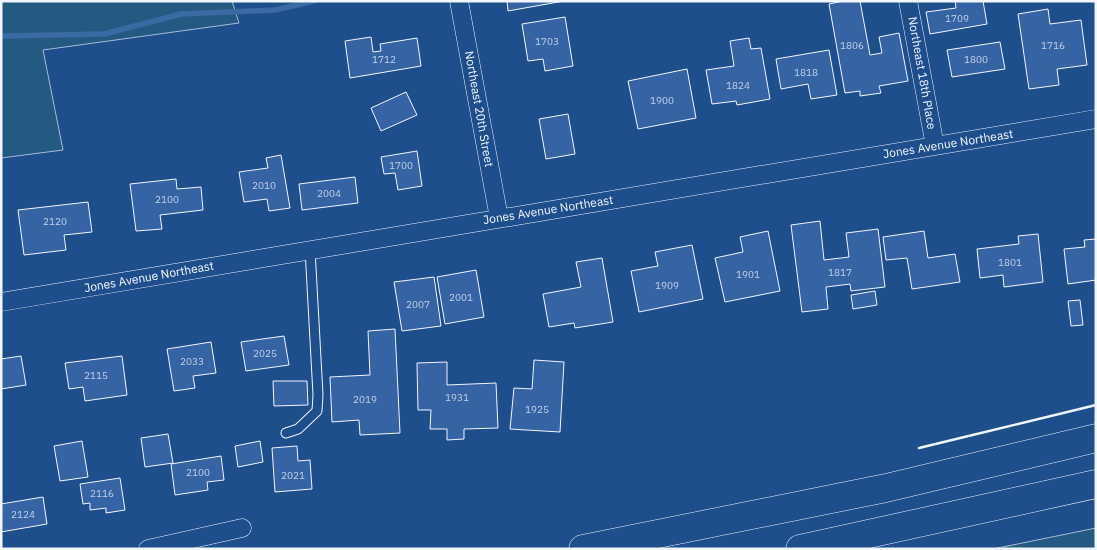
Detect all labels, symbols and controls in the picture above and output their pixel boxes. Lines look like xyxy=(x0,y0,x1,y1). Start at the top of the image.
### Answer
house number: 1709 xyxy=(945,12,969,25)
street label: Northeast 18th Place xyxy=(905,15,940,131)
house number: 1703 xyxy=(535,35,559,48)
house number: 1806 xyxy=(840,39,864,52)
house number: 1716 xyxy=(1041,39,1065,52)
street label: Northeast 20th Street xyxy=(462,50,497,168)
house number: 1712 xyxy=(372,53,396,66)
house number: 1800 xyxy=(964,53,988,66)
house number: 1818 xyxy=(794,66,818,79)
house number: 1824 xyxy=(726,79,750,92)
house number: 1900 xyxy=(650,94,674,107)
street label: Jones Avenue Northeast xyxy=(882,126,1014,161)
house number: 1700 xyxy=(389,159,413,172)
house number: 2010 xyxy=(252,179,276,192)
house number: 2004 xyxy=(317,187,341,200)
street label: Jones Avenue Northeast xyxy=(482,192,614,227)
house number: 2100 xyxy=(155,193,179,206)
house number: 2120 xyxy=(43,215,67,228)
house number: 1801 xyxy=(998,256,1022,269)
street label: Jones Avenue Northeast xyxy=(83,258,215,295)
house number: 1817 xyxy=(828,266,852,279)
house number: 1901 xyxy=(736,268,760,281)
house number: 1909 xyxy=(655,279,679,292)
house number: 2001 xyxy=(449,291,473,304)
house number: 2007 xyxy=(406,298,430,311)
house number: 2025 xyxy=(253,347,277,360)
house number: 2033 xyxy=(180,355,204,368)
house number: 2115 xyxy=(84,369,108,382)
house number: 1931 xyxy=(445,391,469,404)
house number: 2019 xyxy=(353,393,377,406)
house number: 1925 xyxy=(525,403,549,416)
house number: 2100 xyxy=(186,466,210,479)
house number: 2021 xyxy=(281,469,305,482)
house number: 2116 xyxy=(90,487,114,500)
house number: 2124 xyxy=(11,508,35,521)

